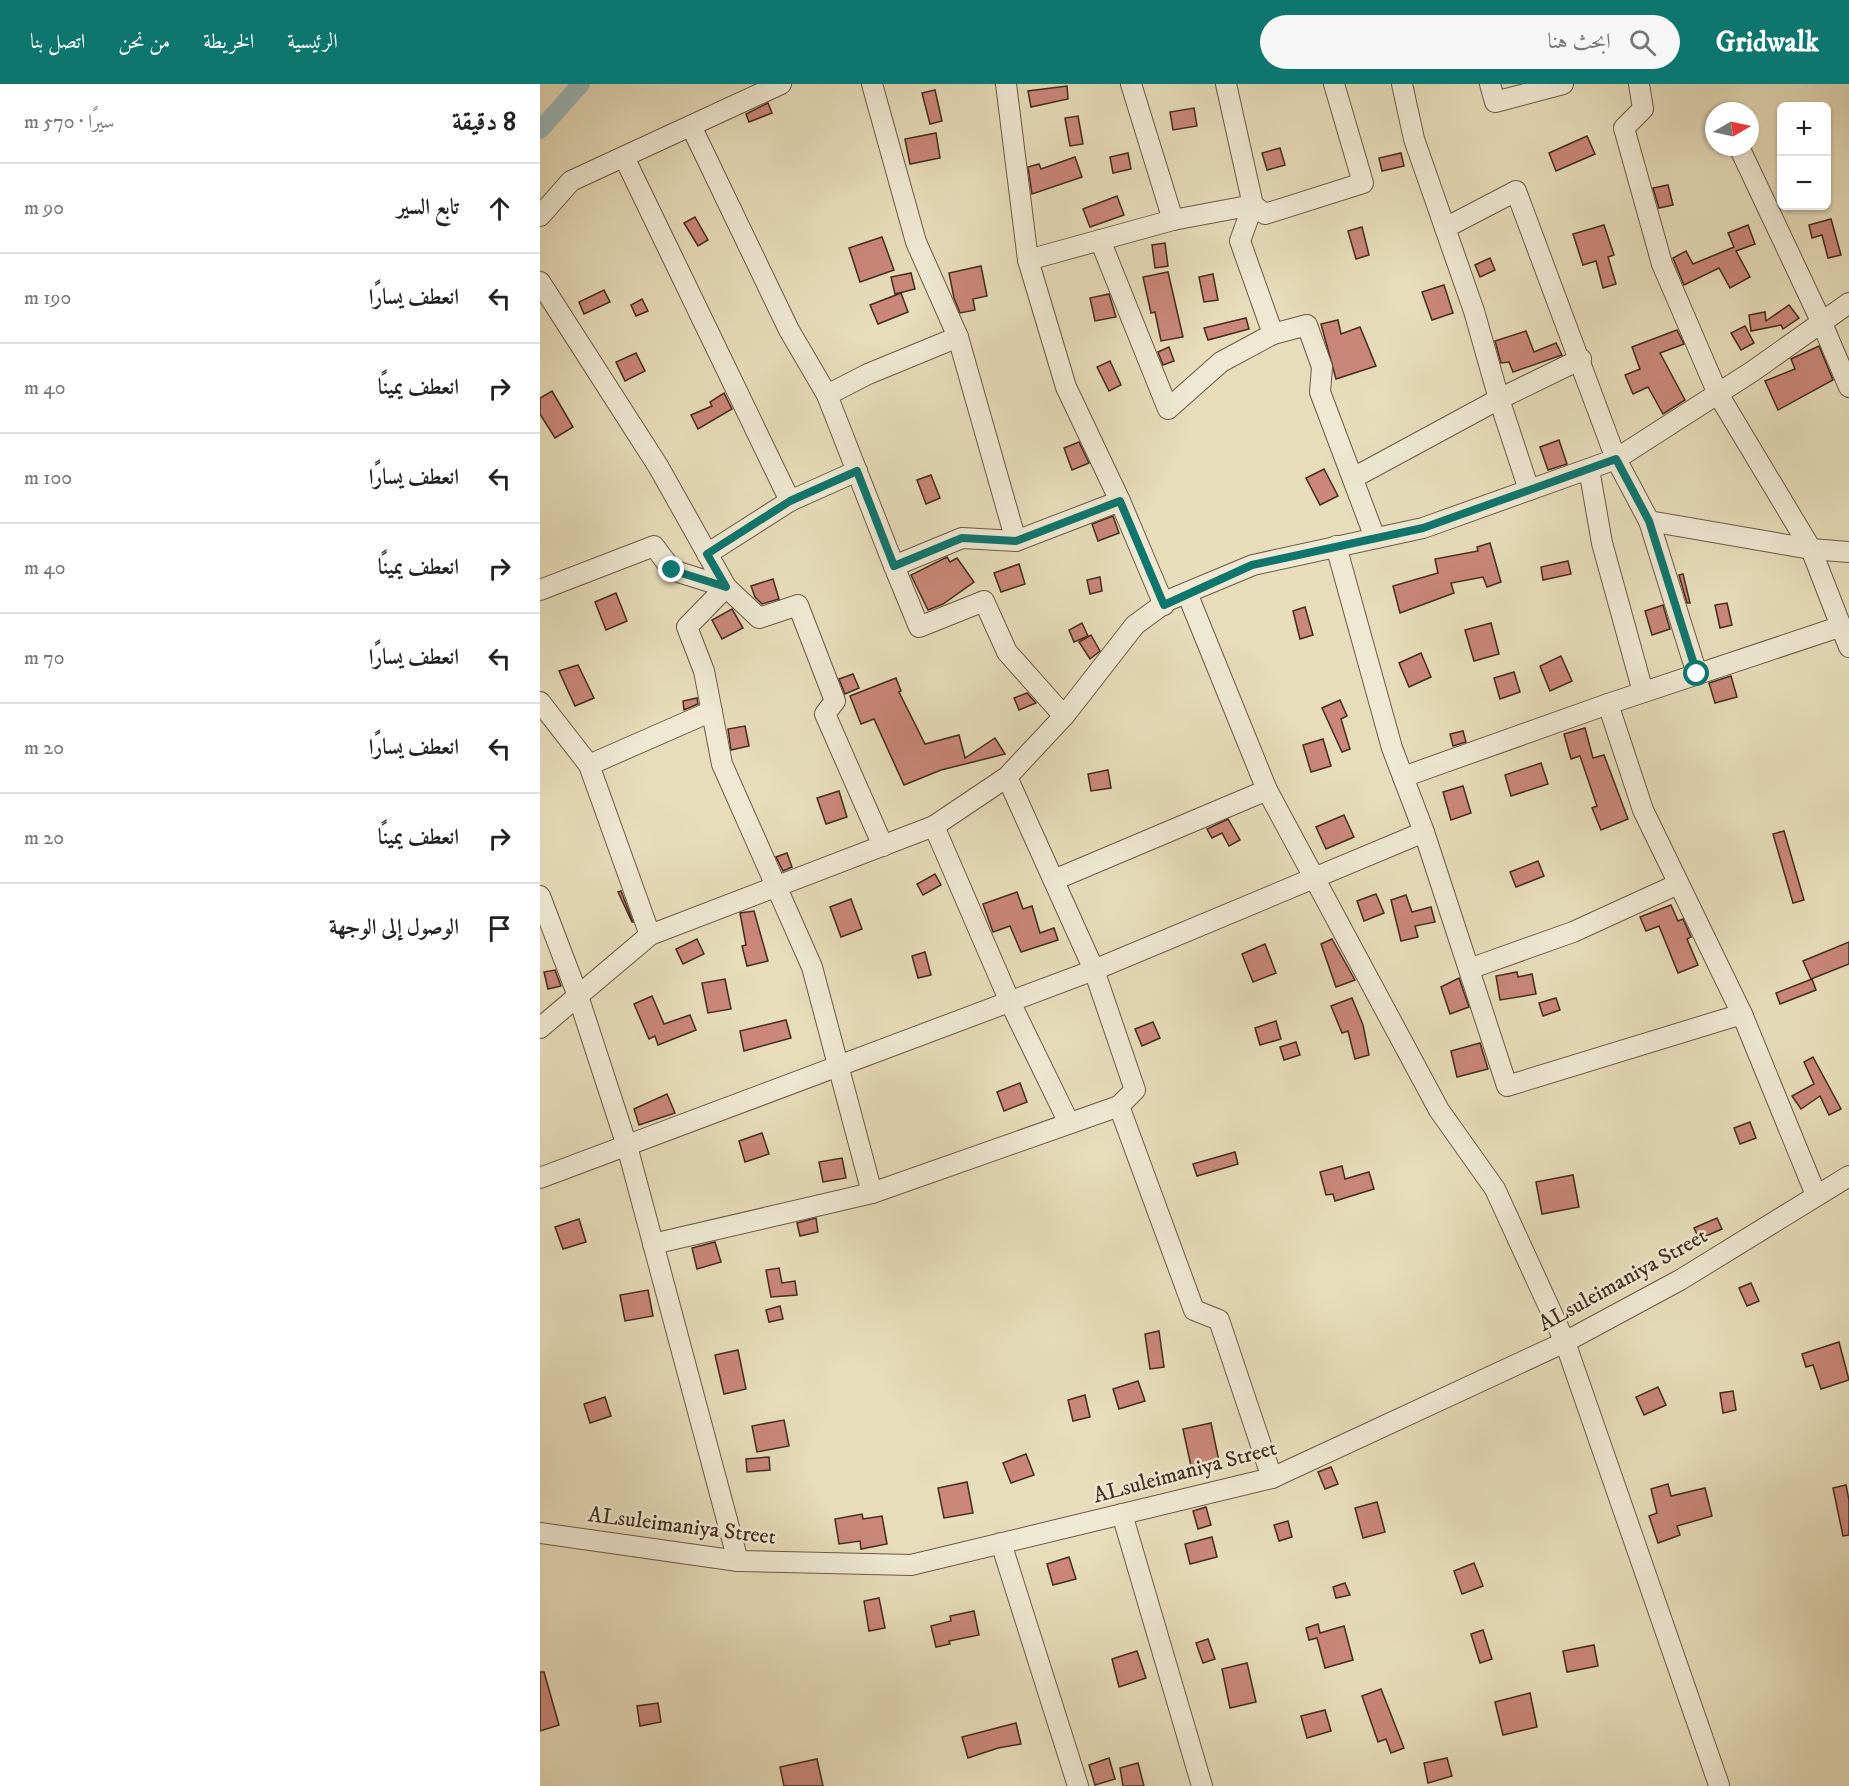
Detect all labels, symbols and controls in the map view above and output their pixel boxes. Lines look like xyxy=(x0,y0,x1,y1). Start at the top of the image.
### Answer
search box xyxy=(1260,15,1680,69)
text: Gridwalk xyxy=(1716,25,1819,60)
icon: search xyxy=(1626,26,1659,59)
text: ابحث هنا xyxy=(1547,28,1611,55)
text: اتصل بنا xyxy=(30,29,85,55)
text: من نحن xyxy=(118,29,170,55)
text: الخريطة xyxy=(203,29,254,55)
text: الرئيسية xyxy=(287,29,338,55)
north arrow xyxy=(1705,102,1759,156)
map controls xyxy=(1777,102,1831,210)
button: + xyxy=(1777,102,1831,156)
text: 8 دقيقة xyxy=(452,106,516,139)
text: سيرًا · 570 m xyxy=(24,110,115,135)
button: − xyxy=(1777,156,1831,210)
icon: ahead xyxy=(483,192,516,225)
text: تابع السير xyxy=(397,194,459,221)
text: 90 m xyxy=(24,196,64,221)
icon: left xyxy=(483,282,516,315)
text: انعطف يسارًا xyxy=(369,284,459,311)
text: 190 m xyxy=(24,286,71,311)
icon: right xyxy=(483,372,516,405)
text: انعطف يمينًا xyxy=(378,374,459,401)
text: 40 m xyxy=(24,376,66,401)
icon: left xyxy=(483,462,516,495)
text: انعطف يسارًا xyxy=(369,464,459,491)
text: 100 m xyxy=(24,466,72,491)
icon: right xyxy=(483,552,516,585)
text: انعطف يمينًا xyxy=(378,554,459,581)
text: 40 m xyxy=(24,556,66,581)
route end xyxy=(658,556,684,582)
icon: left xyxy=(483,642,516,675)
text: انعطف يسارًا xyxy=(369,644,459,671)
text: 70 m xyxy=(24,646,65,671)
route start xyxy=(1683,660,1709,686)
icon: left xyxy=(483,732,516,765)
text: انعطف يسارًا xyxy=(369,734,459,761)
text: 20 m xyxy=(24,736,64,761)
icon: right xyxy=(483,822,516,855)
text: انعطف يمينًا xyxy=(378,824,459,851)
text: 20 m xyxy=(24,826,64,851)
icon: arrive xyxy=(483,912,516,945)
text: الوصول إلى الوجهة xyxy=(329,914,459,941)
street label: ALsuleimaniya Street xyxy=(1534,1222,1712,1338)
street label: ALsuleimaniya Street xyxy=(1090,1435,1280,1509)
street label: ALsuleimaniya Street xyxy=(587,1501,777,1551)

